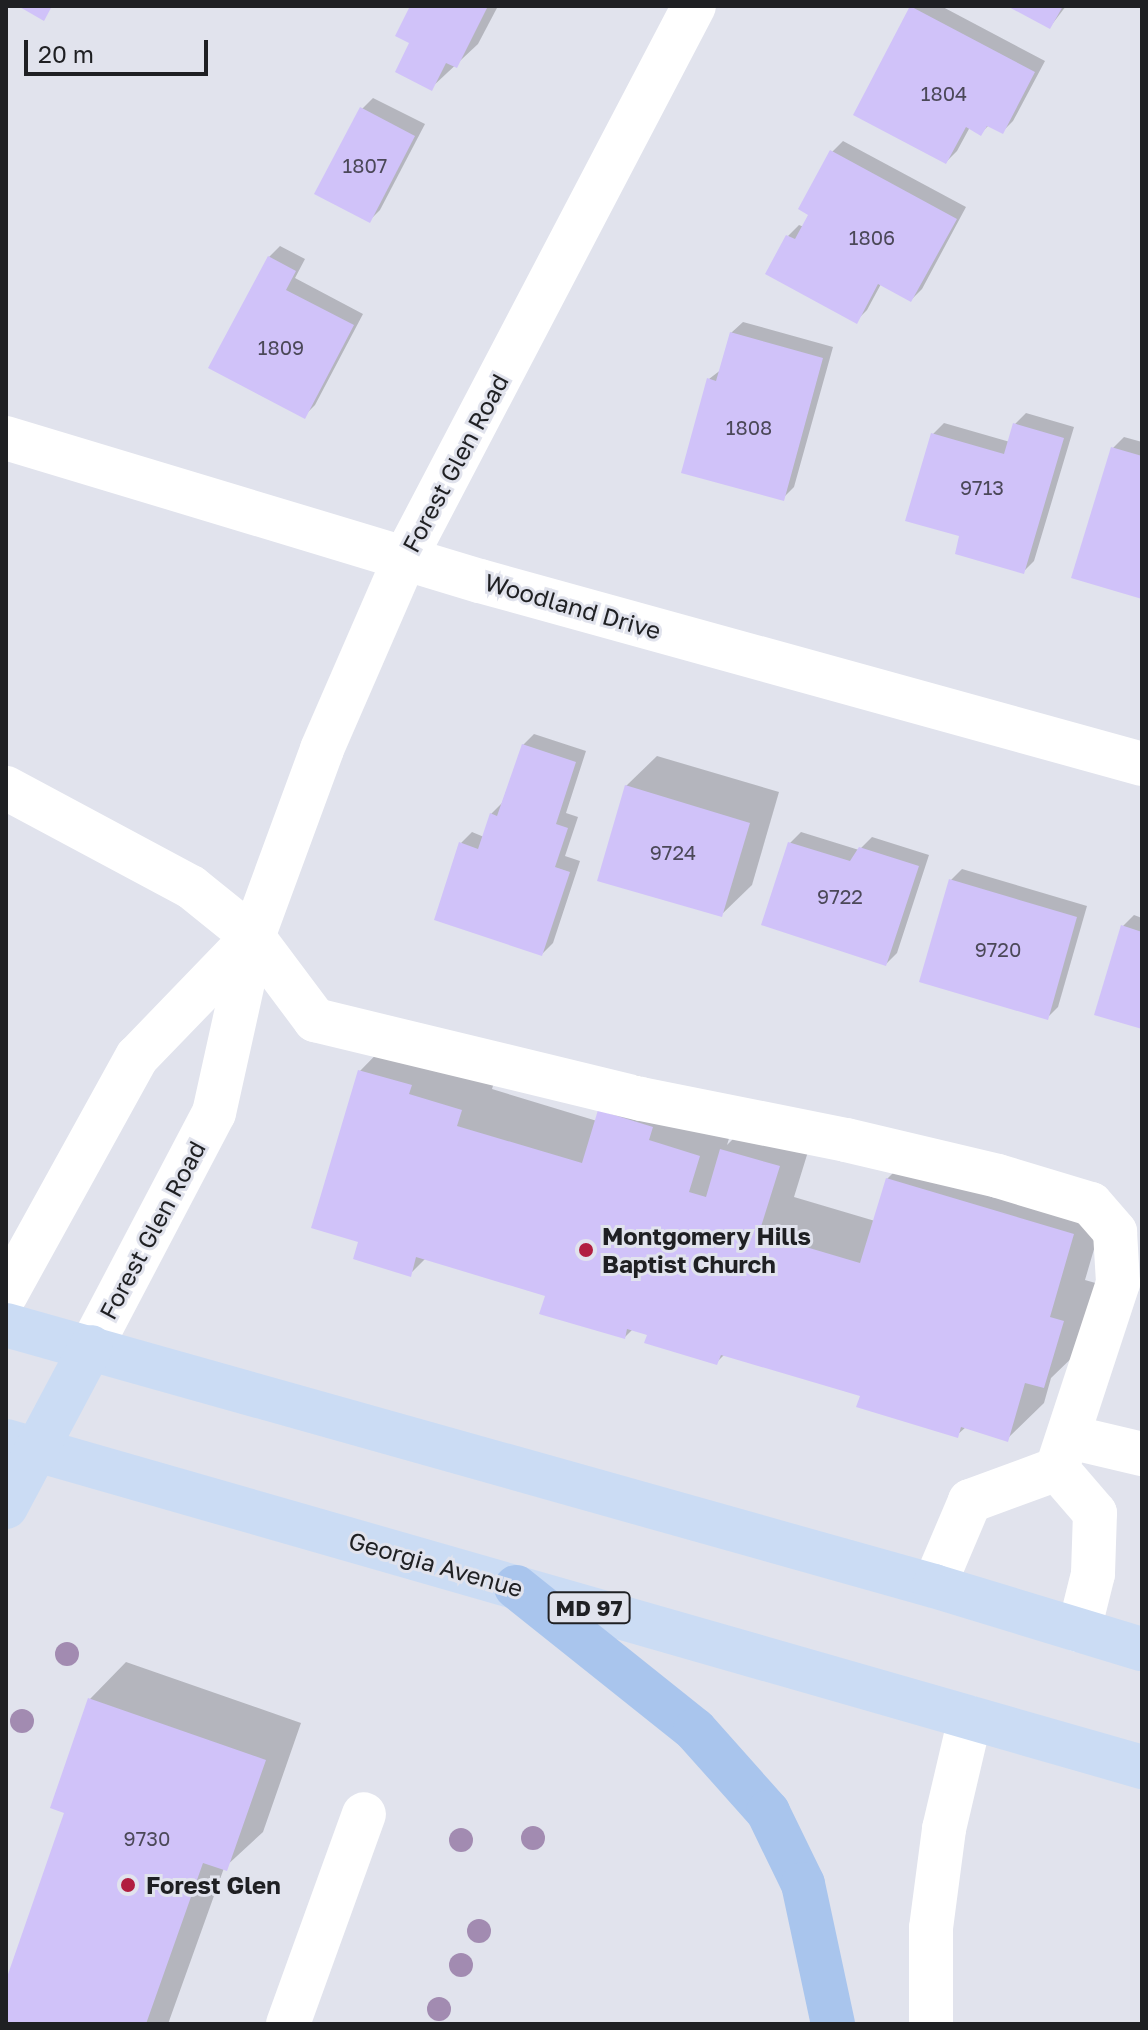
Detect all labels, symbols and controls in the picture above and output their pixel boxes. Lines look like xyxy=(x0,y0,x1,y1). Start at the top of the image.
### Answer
scale bar xyxy=(28,24,212,74)
text: 20 m xyxy=(38,39,94,68)
house number: 1804 xyxy=(921,81,967,105)
house number: 1807 xyxy=(343,153,387,177)
house number: 1806 xyxy=(849,225,895,249)
house number: 1809 xyxy=(258,335,304,359)
street label: Forest Glen Road xyxy=(396,369,514,557)
house number: 1808 xyxy=(726,415,772,439)
house number: 9713 xyxy=(960,475,1004,499)
street label: Woodland Drive xyxy=(482,567,664,645)
house number: 9724 xyxy=(650,840,696,864)
house number: 9722 xyxy=(817,884,863,908)
house number: 9720 xyxy=(975,937,1021,961)
street label: Forest Glen Road xyxy=(93,1136,211,1324)
place label: Montgomery Hills Baptist Church xyxy=(602,1222,811,1278)
marker: Montgomery Hills Baptist Church xyxy=(577,1241,595,1259)
street label: Georgia Avenue xyxy=(346,1525,526,1603)
road number: MD 97 xyxy=(547,1590,631,1626)
house number: 9730 xyxy=(124,1826,170,1850)
place label: Forest Glen xyxy=(146,1871,281,1899)
marker: Forest Glen xyxy=(117,1874,139,1896)

